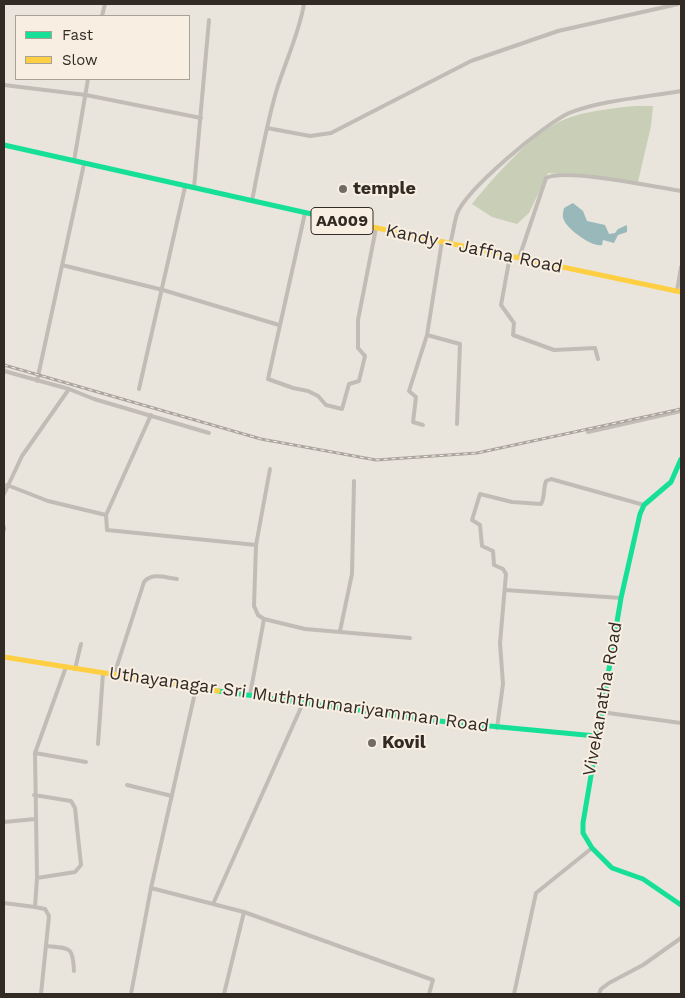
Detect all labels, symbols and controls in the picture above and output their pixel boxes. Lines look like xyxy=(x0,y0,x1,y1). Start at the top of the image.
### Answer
legend xyxy=(15,15,190,80)
text: Fast xyxy=(62,26,93,44)
text: Slow xyxy=(62,51,98,69)
place label: temple xyxy=(353,178,416,200)
marker: temple xyxy=(337,183,349,195)
road number: AA009 xyxy=(311,208,373,235)
street label: Kandy - Jaffna Road xyxy=(384,220,564,278)
street label: Vivekanatha Road xyxy=(579,620,627,778)
street label: Uthayanagar Sri Muththumariyamman Road xyxy=(107,663,491,737)
place label: Kovil xyxy=(382,732,426,754)
marker: Kovil xyxy=(366,737,378,749)

